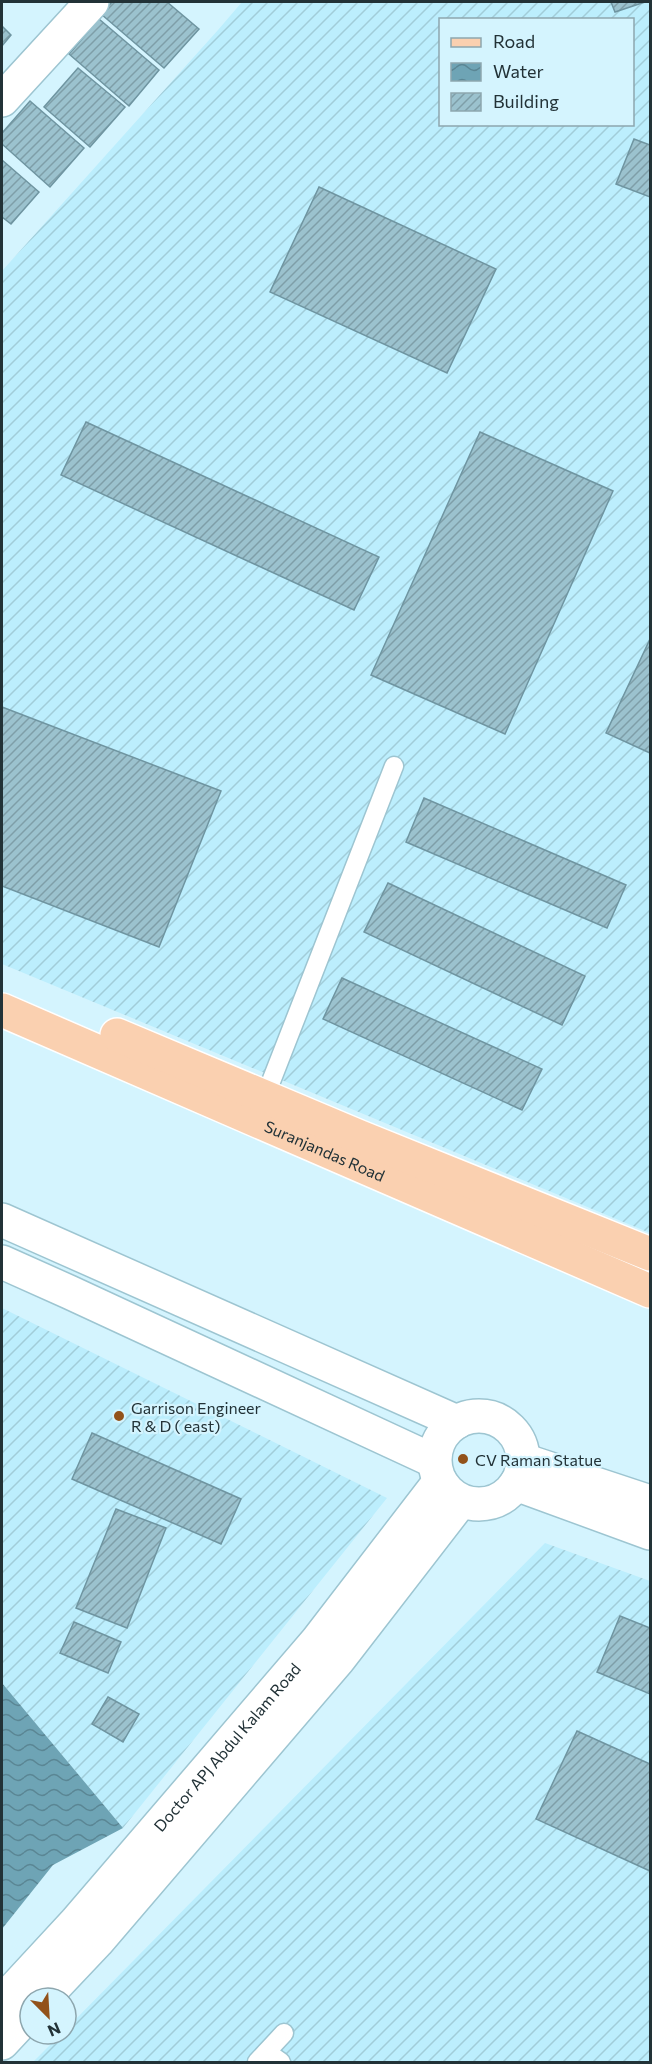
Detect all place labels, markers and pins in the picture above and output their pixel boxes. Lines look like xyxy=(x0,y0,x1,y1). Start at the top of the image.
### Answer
place label: Garrison Engineer R & D ( east) xyxy=(131,1398,262,1435)
marker: Garrison Engineer R & D ( east) xyxy=(112,1409,126,1423)
place label: CV Raman Statue xyxy=(475,1450,602,1469)
marker: CV Raman Statue xyxy=(456,1452,470,1466)

